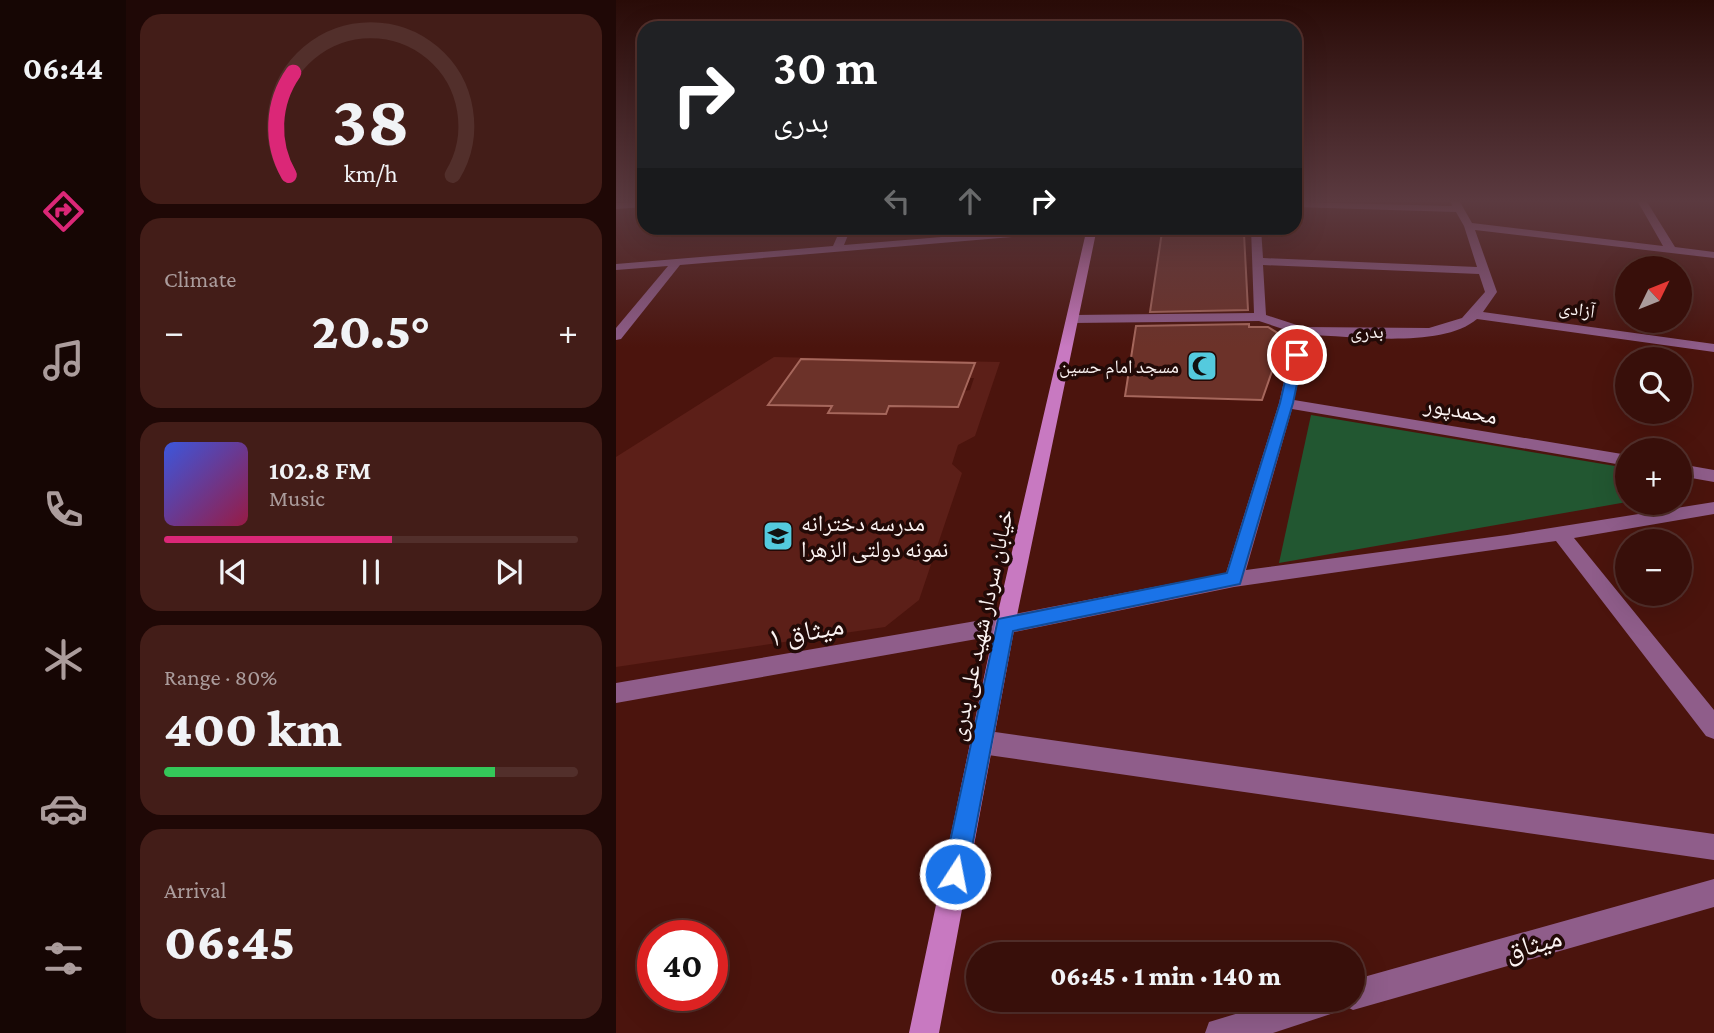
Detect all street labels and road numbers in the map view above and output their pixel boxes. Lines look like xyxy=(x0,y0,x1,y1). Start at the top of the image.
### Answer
street label: آزادی xyxy=(1558,296,1597,323)
street label: بدری xyxy=(1350,321,1384,343)
street label: محمدپور xyxy=(1421,391,1500,430)
street label: خیابان سردار شهید علی بدری xyxy=(944,507,1019,744)
street label: میثاق ۱ xyxy=(766,609,846,655)
street label: میثاق xyxy=(1501,921,1566,969)

